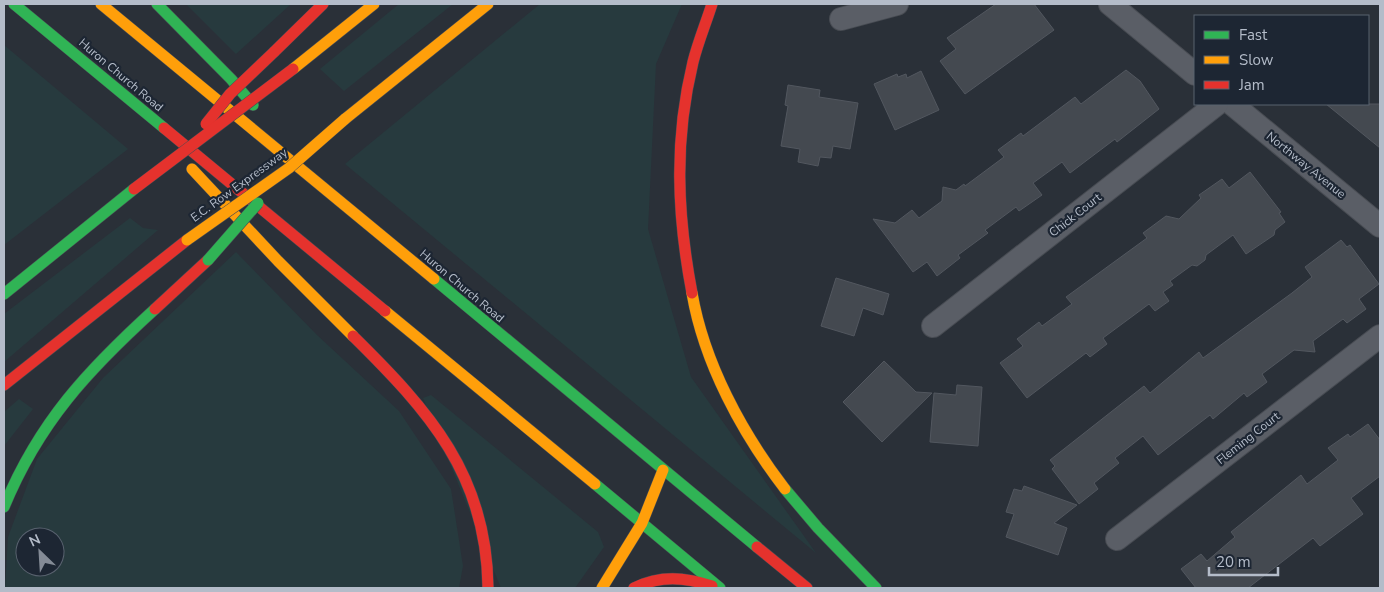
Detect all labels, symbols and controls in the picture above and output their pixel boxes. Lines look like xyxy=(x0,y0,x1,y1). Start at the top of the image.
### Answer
legend xyxy=(1194,15,1369,105)
text: Fast xyxy=(1239,25,1268,45)
street label: Huron Church Road xyxy=(75,35,167,115)
text: Slow xyxy=(1239,50,1274,70)
text: Jam xyxy=(1238,75,1265,95)
street label: Northway Avenue xyxy=(1263,128,1349,202)
street label: E.C. Row Expressway xyxy=(187,144,291,226)
street label: Chick Court xyxy=(1046,189,1105,240)
street label: Huron Church Road xyxy=(416,246,508,326)
street label: Fleming Court xyxy=(1213,408,1284,468)
north arrow xyxy=(15,527,65,577)
text: N xyxy=(26,530,43,551)
scale bar xyxy=(1209,544,1278,576)
text: 20 m xyxy=(1216,552,1251,572)

